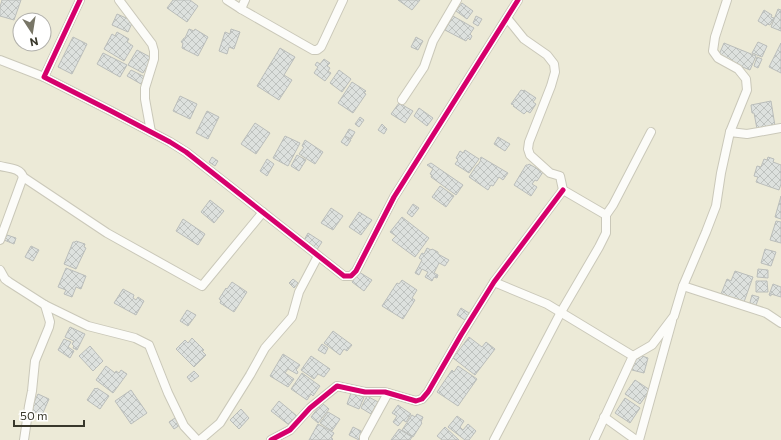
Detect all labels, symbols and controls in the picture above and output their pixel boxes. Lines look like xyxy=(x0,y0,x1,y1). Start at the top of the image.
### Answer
north arrow xyxy=(12,12,52,52)
text: N xyxy=(29,35,40,49)
scale bar xyxy=(14,402,84,428)
text: 50 m xyxy=(20,408,48,422)

